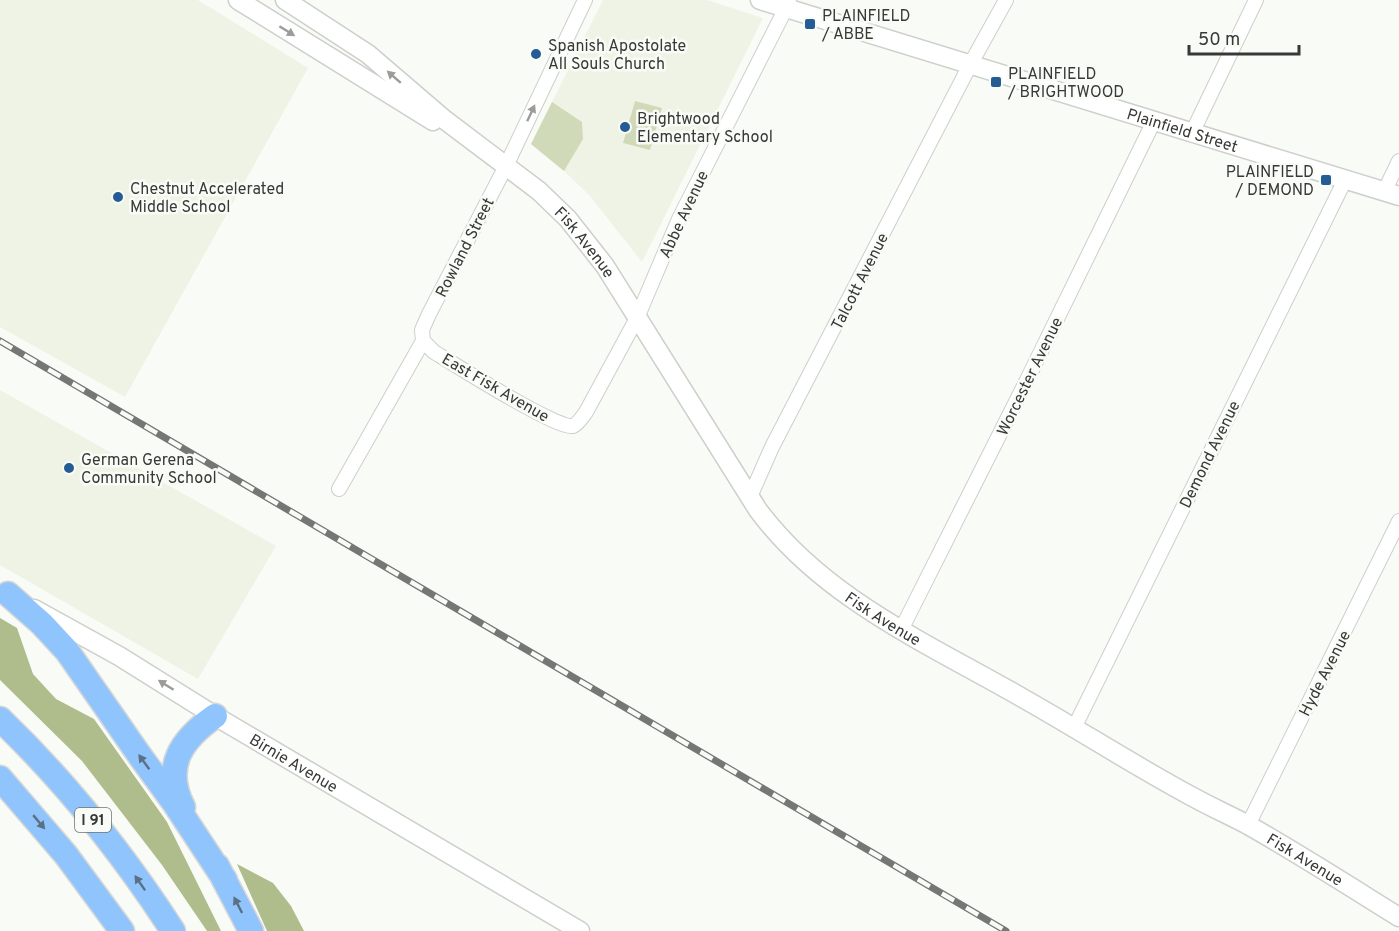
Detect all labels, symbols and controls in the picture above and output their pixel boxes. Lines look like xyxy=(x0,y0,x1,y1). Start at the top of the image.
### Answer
place label: PLAINFIELD / ABBE xyxy=(821,7,910,45)
marker: PLAINFIELD / ABBE xyxy=(803,17,817,31)
scale bar xyxy=(1189,18,1298,56)
one-way arrow xyxy=(279,26,296,37)
text: 50 m xyxy=(1198,29,1240,52)
place label: Spanish Apostolate All Souls Church xyxy=(548,37,686,75)
marker: Spanish Apostolate All Souls Church xyxy=(529,47,543,61)
place label: PLAINFIELD / BRIGHTWOOD xyxy=(1007,65,1124,103)
one-way arrow xyxy=(387,70,402,84)
marker: PLAINFIELD / BRIGHTWOOD xyxy=(989,75,1003,89)
one-way arrow xyxy=(526,104,535,121)
street label: Plainfield Street xyxy=(1124,105,1240,158)
place label: Brightwood Elementary School xyxy=(637,110,773,148)
marker: Brightwood Elementary School xyxy=(618,120,632,134)
place label: PLAINFIELD / DEMOND xyxy=(1226,163,1314,201)
street label: Abbe Avenue xyxy=(656,168,714,262)
marker: PLAINFIELD / DEMOND xyxy=(1319,173,1333,187)
place label: Chestnut Accelerated Middle School xyxy=(130,180,284,218)
marker: Chestnut Accelerated Middle School xyxy=(111,190,125,204)
street label: Rowland Street xyxy=(432,195,500,301)
street label: Fisk Avenue xyxy=(549,203,618,282)
street label: Talcott Avenue xyxy=(828,230,894,334)
street label: Worcester Avenue xyxy=(993,314,1068,439)
street label: East Fisk Avenue xyxy=(438,350,552,428)
street label: Demond Avenue xyxy=(1176,398,1245,512)
place label: German Gerena Community School xyxy=(81,451,217,489)
marker: German Gerena Community School xyxy=(62,461,76,475)
street label: Fisk Avenue xyxy=(840,589,924,651)
street label: Hyde Avenue xyxy=(1296,628,1356,720)
one-way arrow xyxy=(158,679,174,690)
street label: Birnie Avenue xyxy=(245,730,341,798)
one-way arrow xyxy=(139,755,151,770)
road number: I 91 xyxy=(75,808,111,832)
one-way arrow xyxy=(32,814,45,829)
street label: Fisk Avenue xyxy=(1262,830,1346,892)
one-way arrow xyxy=(134,875,146,891)
one-way arrow xyxy=(233,897,243,914)

